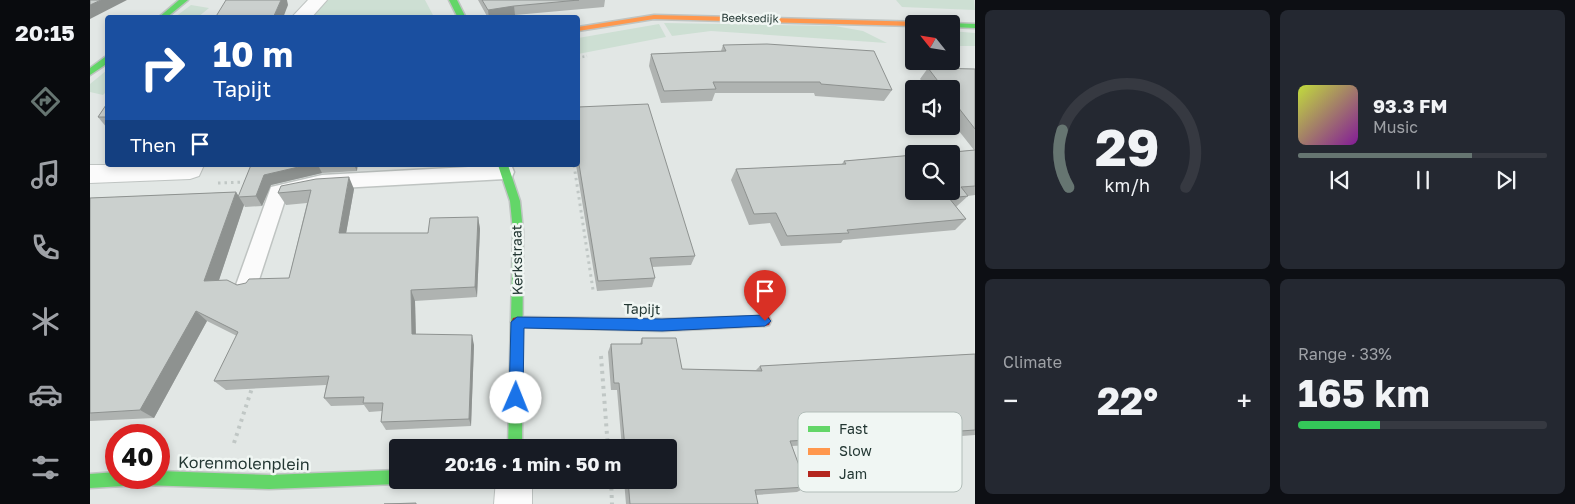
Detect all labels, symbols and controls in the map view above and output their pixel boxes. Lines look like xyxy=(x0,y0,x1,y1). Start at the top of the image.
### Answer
street label: Beeksedijk xyxy=(721,10,779,25)
north arrow xyxy=(905,15,960,70)
map controls xyxy=(905,15,960,200)
text: 20:15 xyxy=(15,19,75,46)
text: 10 m xyxy=(213,33,293,75)
icon: right xyxy=(130,35,195,100)
text: Tapijt xyxy=(213,75,271,102)
button: sound xyxy=(905,80,960,135)
icon: directions xyxy=(28,84,63,119)
text: 93.3 FM xyxy=(1373,94,1447,117)
text: 29 xyxy=(1095,115,1160,177)
text: Music xyxy=(1373,117,1418,137)
icon: arrive xyxy=(186,130,214,158)
text: Then xyxy=(130,133,176,156)
button: search xyxy=(905,145,960,200)
icon: music xyxy=(28,157,63,192)
icon: previous xyxy=(1326,166,1354,194)
icon: pause xyxy=(1409,166,1437,194)
icon: next xyxy=(1492,166,1520,194)
text: km/h xyxy=(1105,174,1150,196)
street label: Kerkstraat xyxy=(507,225,526,295)
icon: phone xyxy=(28,230,63,265)
pin xyxy=(744,270,786,321)
icon: arrive xyxy=(751,277,779,305)
street label: Tapijt xyxy=(623,300,661,317)
icon: climate xyxy=(28,304,63,339)
text: Range · 33% xyxy=(1298,344,1392,364)
text: Climate xyxy=(1003,352,1062,372)
text: 165 km xyxy=(1298,370,1430,415)
position arrow xyxy=(489,371,541,423)
icon: car xyxy=(28,377,63,412)
text: 22° xyxy=(1097,378,1158,423)
text: − xyxy=(1003,384,1018,417)
text: + xyxy=(1237,384,1252,417)
legend xyxy=(798,412,962,492)
text: Fast xyxy=(839,420,868,437)
speed limit sign: 40 xyxy=(105,424,170,489)
text: Slow xyxy=(839,442,872,459)
icon: filters xyxy=(28,450,63,485)
street label: Korenmolenplein xyxy=(178,452,310,474)
text: 20:16 · 1 min · 50 m xyxy=(445,452,621,475)
text: Jam xyxy=(839,465,867,482)

